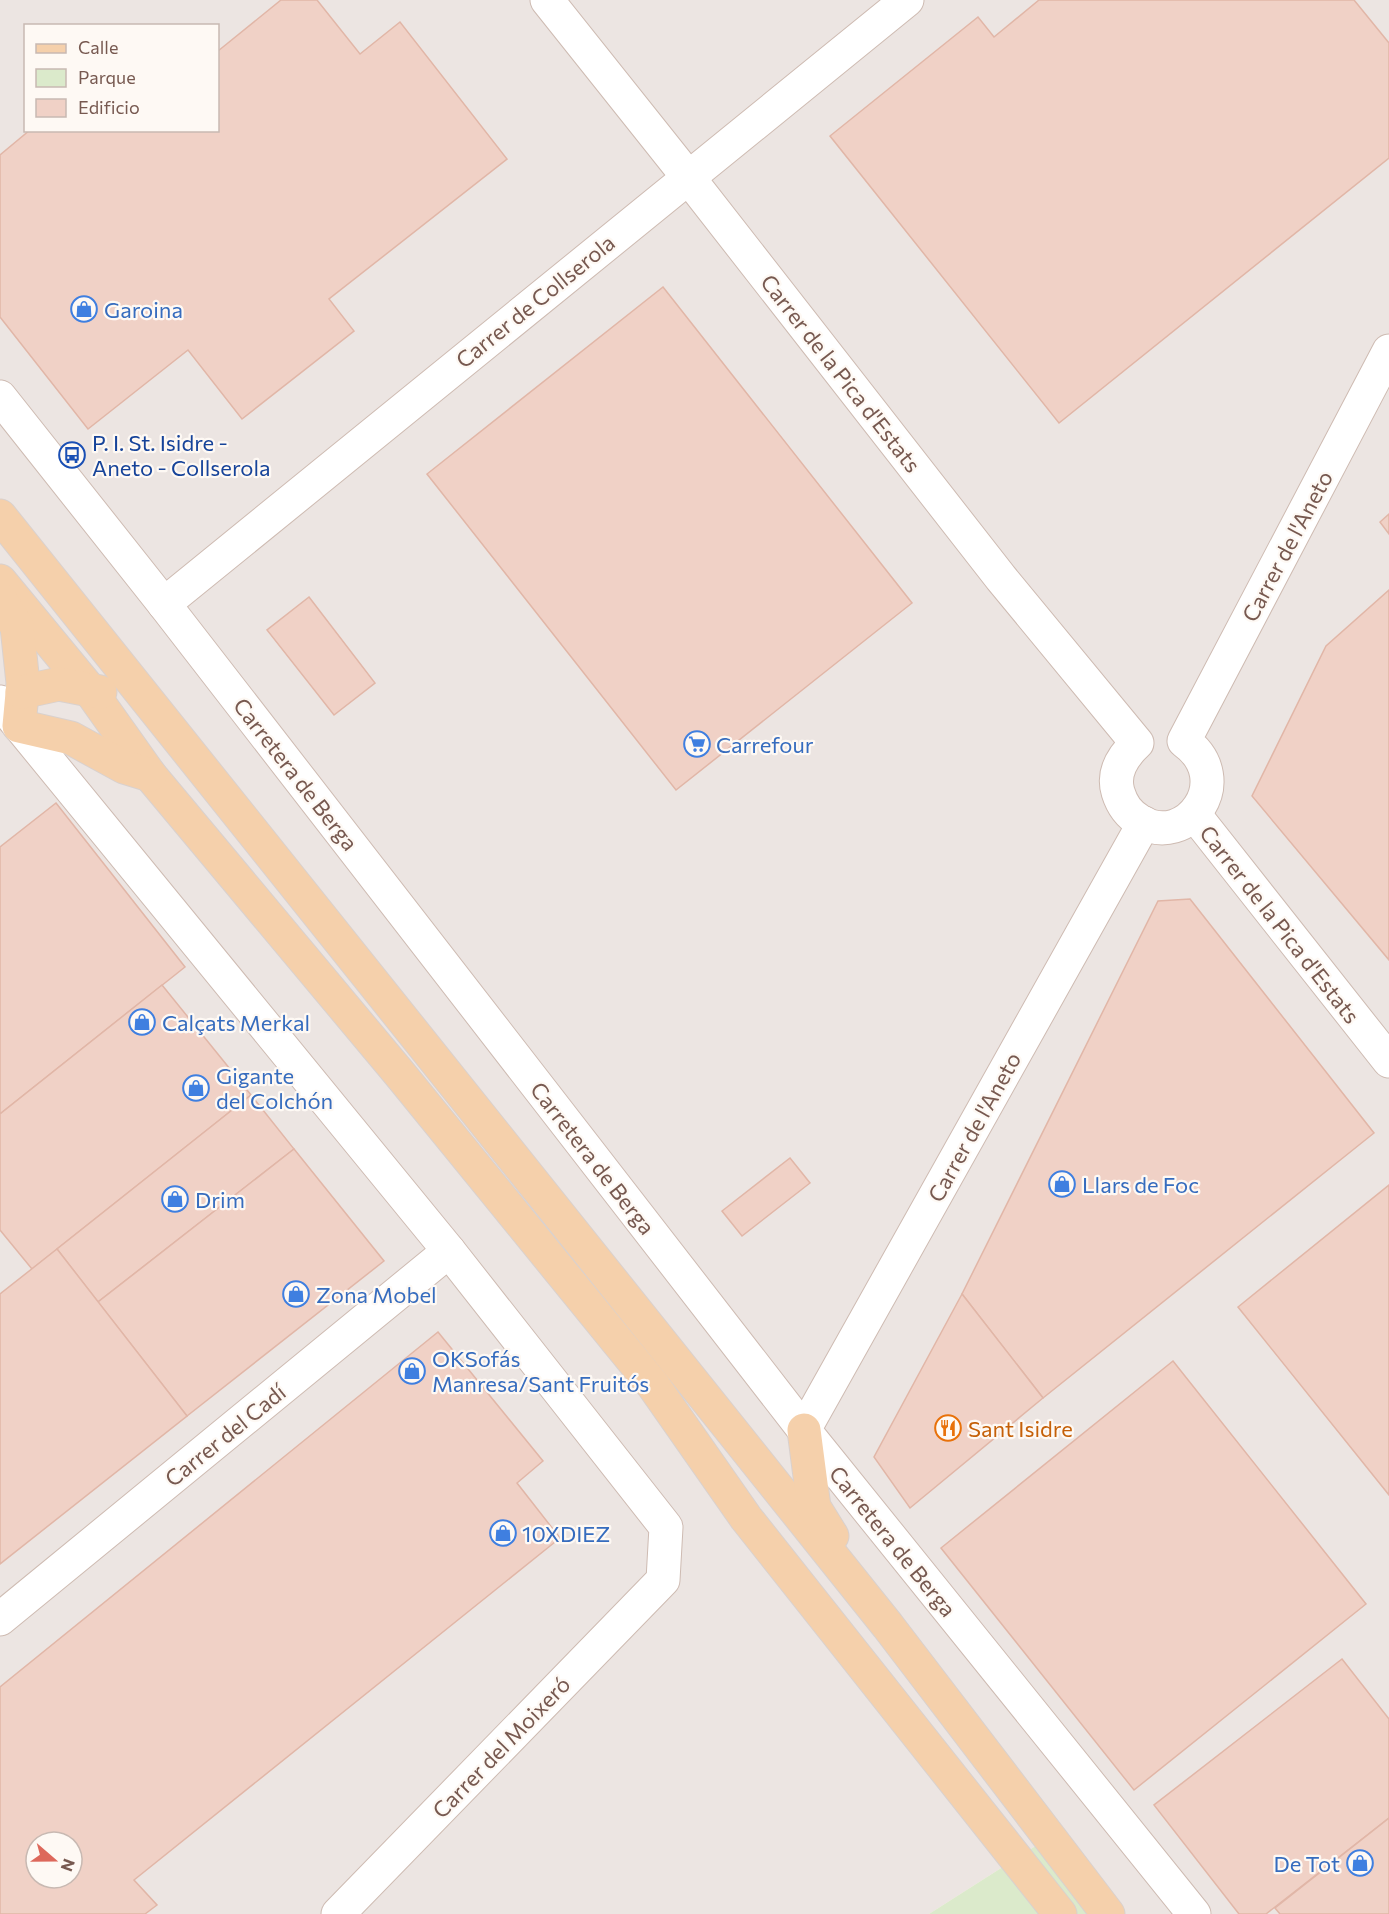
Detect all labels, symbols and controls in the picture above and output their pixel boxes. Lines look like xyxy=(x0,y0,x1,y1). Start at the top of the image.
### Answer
legend xyxy=(24,24,219,132)
text: Calle xyxy=(78,36,118,58)
text: Parque xyxy=(78,66,136,88)
text: Edificio xyxy=(78,96,140,118)
street label: Carrer de Collserola xyxy=(450,229,620,373)
street label: Carrer de la Pica d'Estats xyxy=(755,269,927,477)
shop icon: Garoina xyxy=(69,294,99,324)
place label: Garoina xyxy=(104,296,183,323)
place label: P. I. St. Isidre - Aneto - Collserola xyxy=(92,429,271,481)
bus stop icon: P. I. St. Isidre - Aneto - Collserola xyxy=(57,440,87,470)
street label: Carrer de l'Aneto xyxy=(1236,466,1338,626)
street label: Carretera de Berga xyxy=(228,692,364,856)
supermarket icon: Carrefour xyxy=(682,729,712,759)
place label: Carrefour xyxy=(716,731,814,758)
street label: Carrer de la Pica d'Estats xyxy=(1194,820,1366,1028)
shop icon: Calçats Merkal xyxy=(127,1007,157,1037)
place label: Calçats Merkal xyxy=(162,1009,310,1036)
street label: Carrer de l'Aneto xyxy=(922,1047,1026,1207)
place label: Gigante del Colchón xyxy=(216,1062,333,1114)
shop icon: Gigante del Colchón xyxy=(181,1073,211,1103)
street label: Carretera de Berga xyxy=(525,1076,661,1240)
shop icon: Llars de Foc xyxy=(1047,1169,1077,1199)
place label: Llars de Foc xyxy=(1082,1171,1199,1198)
shop icon: Drim xyxy=(160,1184,190,1214)
place label: Drim xyxy=(195,1186,245,1213)
shop icon: Zona Mobel xyxy=(281,1279,311,1309)
place label: Zona Mobel xyxy=(316,1281,437,1308)
place label: OKSofás Manresa/Sant Fruitós xyxy=(432,1345,649,1397)
shop icon: OKSofás Manresa/Sant Fruitós xyxy=(397,1356,427,1386)
street label: Carrer del Cadí xyxy=(159,1377,292,1492)
restaurant icon: Sant Isidre xyxy=(933,1413,963,1443)
place label: Sant Isidre xyxy=(968,1415,1073,1442)
street label: Carretera de Berga xyxy=(824,1460,962,1622)
shop icon: 10XDIEZ xyxy=(488,1518,518,1548)
place label: 10XDIEZ xyxy=(522,1520,610,1547)
street label: Carrer del Moixeró xyxy=(426,1670,576,1824)
north arrow xyxy=(24,1830,84,1890)
shop icon: De Tot xyxy=(1345,1848,1375,1878)
place label: De Tot xyxy=(1274,1850,1340,1877)
text: N xyxy=(58,1856,80,1874)

